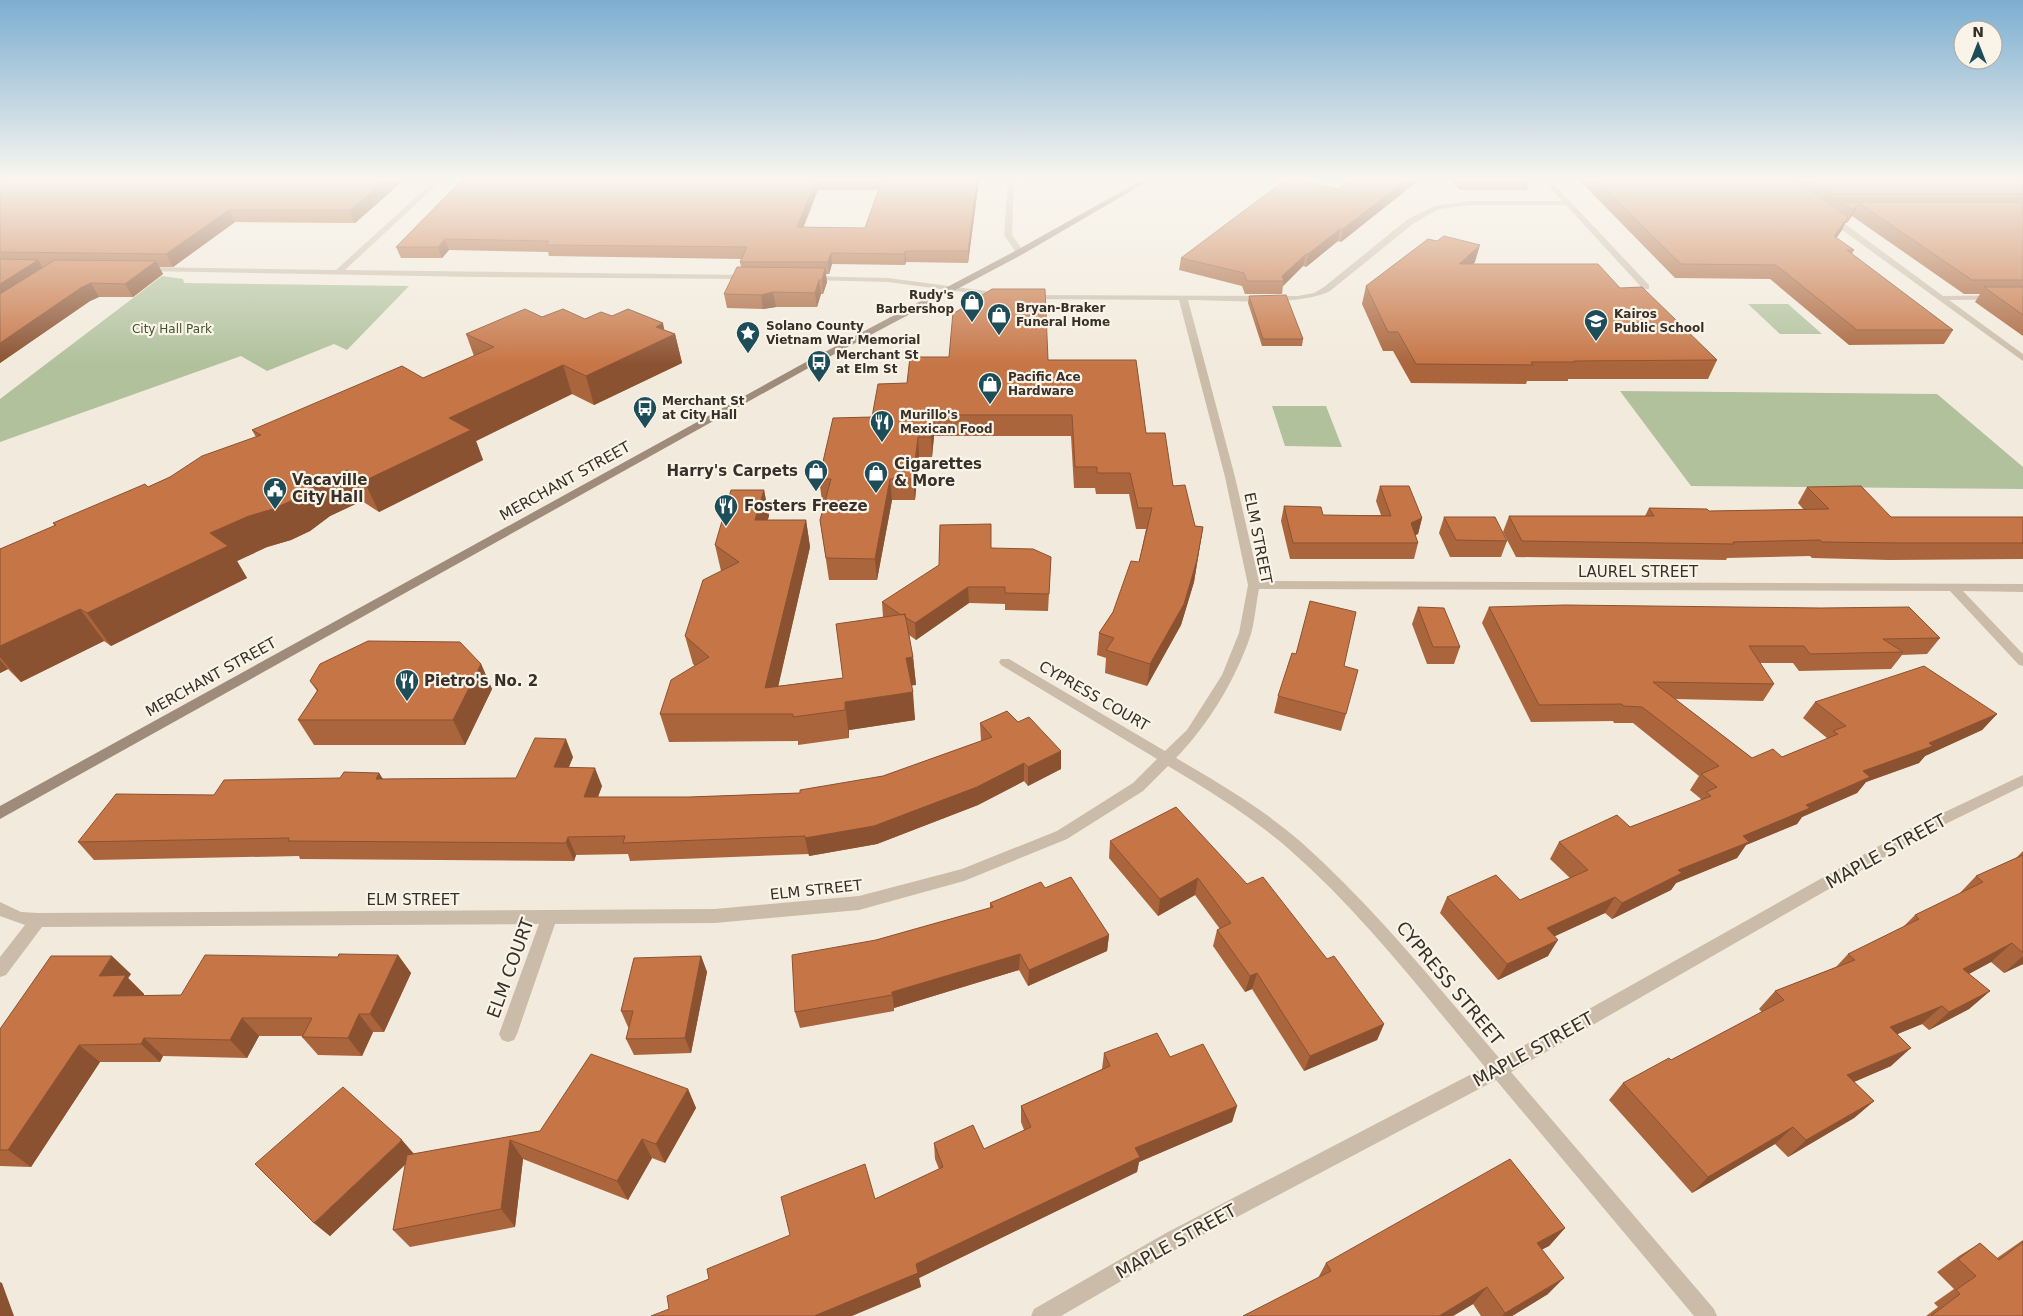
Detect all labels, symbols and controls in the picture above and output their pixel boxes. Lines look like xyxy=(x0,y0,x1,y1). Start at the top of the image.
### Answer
north arrow xyxy=(1953,20,2003,70)
text: N xyxy=(1972,24,1984,40)
place label: Rudy's Barbershop xyxy=(876,288,954,316)
shop icon: Rudy's Barbershop xyxy=(959,289,985,323)
place label: Bryan-Braker Funeral Home xyxy=(1016,301,1110,329)
shop icon: Bryan-Braker Funeral Home xyxy=(986,302,1012,336)
place label: Kairos Public School xyxy=(1614,307,1704,335)
school or university icon: Kairos Public School xyxy=(1583,308,1609,342)
place label: Solano County Vietnam War Memorial xyxy=(766,319,920,347)
place icon: Solano County Vietnam War Memorial xyxy=(735,320,761,354)
park label: City Hall Park xyxy=(132,322,212,336)
place label: Merchant St at Elm St xyxy=(836,348,919,376)
bus stop icon: Merchant St at Elm St xyxy=(806,349,832,383)
place label: Pacific Ace Hardware xyxy=(1008,370,1081,398)
shop icon: Pacific Ace Hardware xyxy=(977,371,1003,405)
place label: Merchant St at City Hall xyxy=(662,394,745,422)
bus stop icon: Merchant St at City Hall xyxy=(632,395,658,429)
place label: Murillo's Mexican Food xyxy=(900,408,993,436)
restaurant icon: Murillo's Mexican Food xyxy=(869,409,895,443)
street label: MERCHANT STREET xyxy=(497,437,634,524)
place label: Cigarettes & More xyxy=(894,455,982,490)
shop icon: Harry's Carpets xyxy=(803,458,829,492)
shop icon: Cigarettes & More xyxy=(863,460,889,494)
place label: Harry's Carpets xyxy=(666,462,798,480)
place label: Vacaville City Hall xyxy=(292,471,367,506)
public building icon: Vacaville City Hall xyxy=(262,476,288,510)
street label: ELM STREET xyxy=(1240,491,1276,586)
restaurant icon: Fosters Freeze xyxy=(713,493,739,527)
place label: Fosters Freeze xyxy=(744,497,868,515)
street label: LAUREL STREET xyxy=(1578,563,1699,581)
street label: MERCHANT STREET xyxy=(143,633,280,720)
street label: CYPRESS COURT xyxy=(1036,657,1153,735)
restaurant icon: Pietro's No. 2 xyxy=(394,668,420,702)
place label: Pietro's No. 2 xyxy=(424,672,538,690)
street label: MAPLE STREET xyxy=(1822,809,1951,893)
street label: ELM STREET xyxy=(769,876,864,904)
street label: ELM STREET xyxy=(367,891,460,909)
street label: ELM COURT xyxy=(482,914,538,1021)
street label: CYPRESS STREET xyxy=(1392,917,1509,1050)
street label: MAPLE STREET xyxy=(1469,1007,1598,1091)
street label: MAPLE STREET xyxy=(1112,1199,1241,1283)

